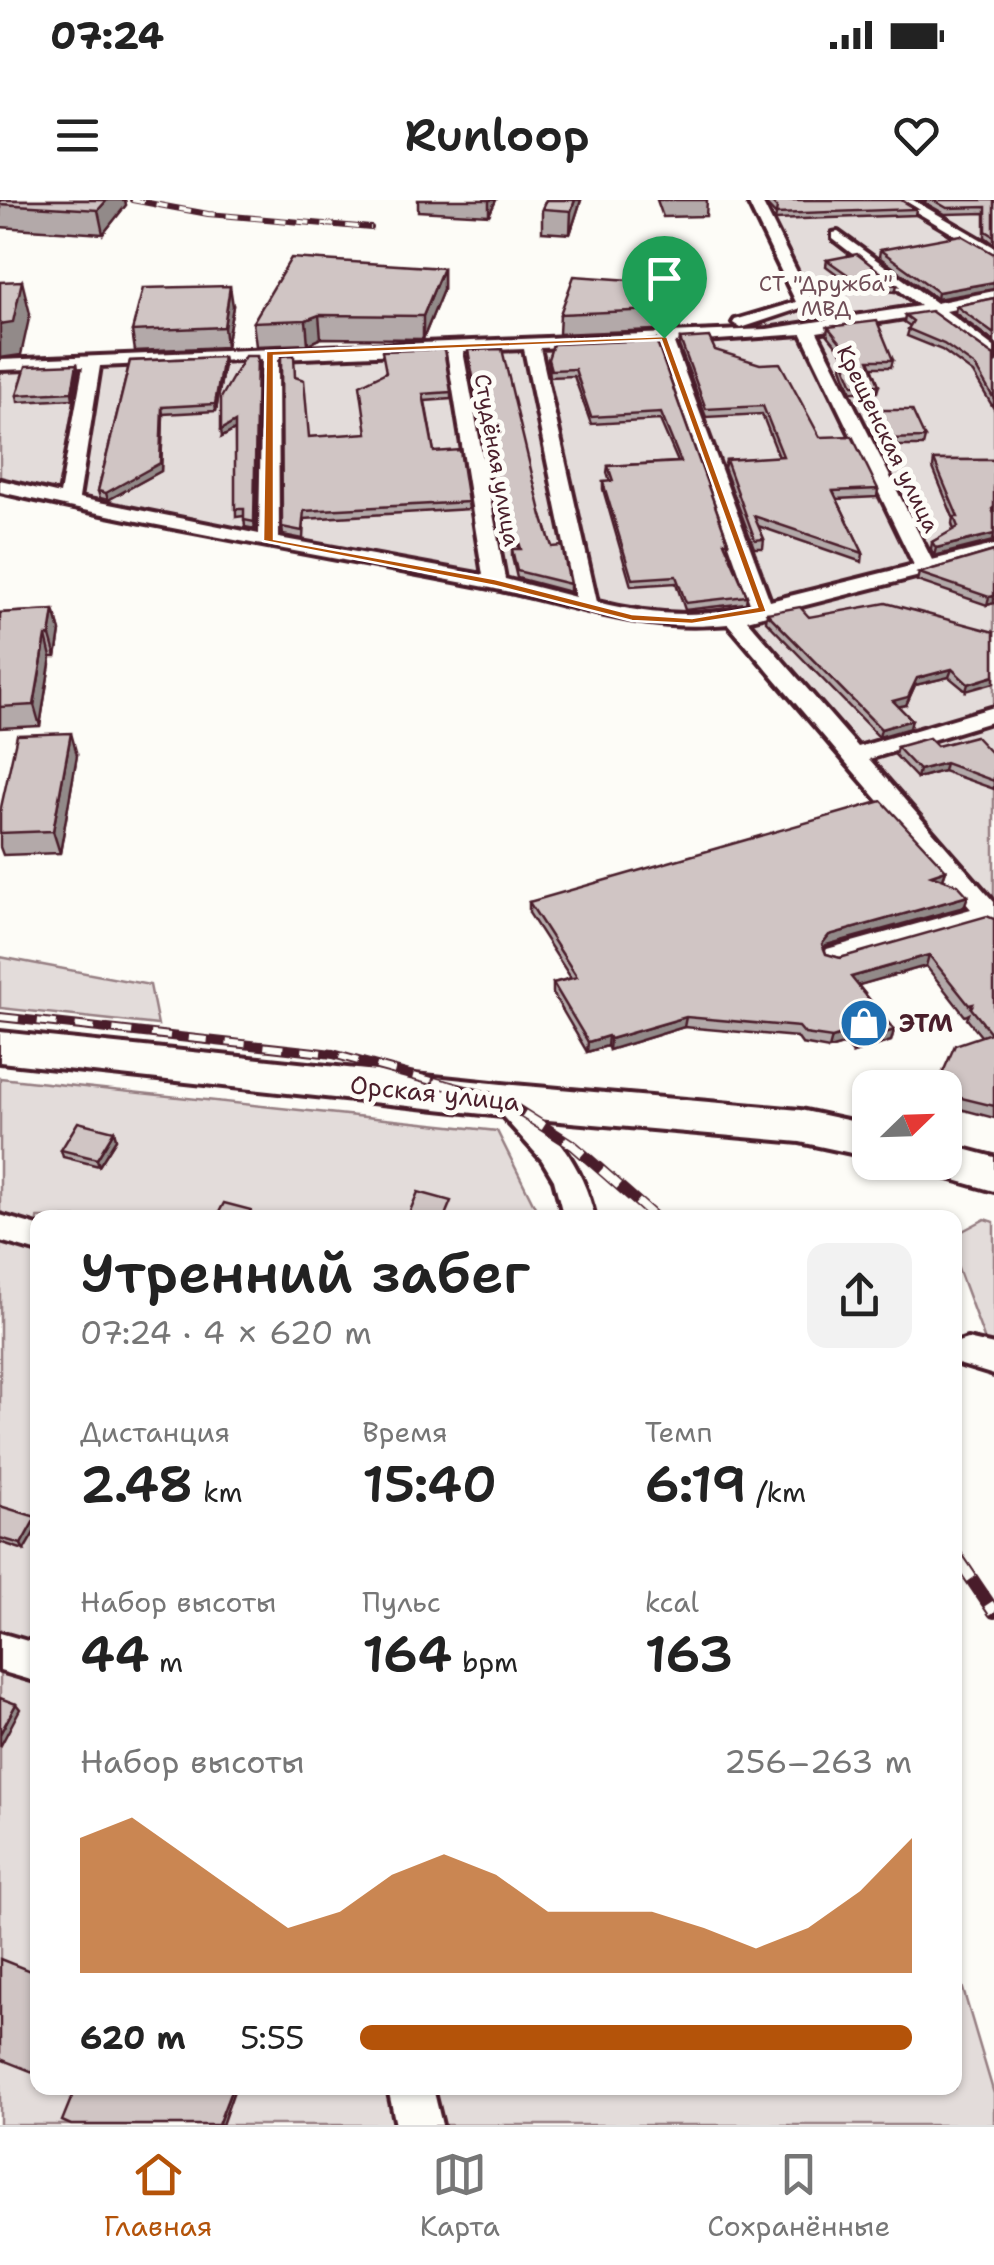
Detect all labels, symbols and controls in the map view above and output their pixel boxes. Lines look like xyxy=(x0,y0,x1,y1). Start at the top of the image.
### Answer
text: 07:24 xyxy=(50,10,164,61)
text: Runloop xyxy=(404,105,590,165)
icon: menu xyxy=(50,108,105,163)
icon: heart xyxy=(889,108,944,163)
pin xyxy=(622,236,707,339)
icon: arrive xyxy=(637,251,692,306)
park label: СТ "Дружба" МВД xyxy=(759,269,893,323)
street label: Крещенская улица xyxy=(830,341,946,538)
street label: Студёная улица xyxy=(468,371,527,549)
shop icon: ЭТМ xyxy=(838,997,890,1049)
place label: ЭТМ xyxy=(899,1006,953,1040)
street label: Орская улица xyxy=(348,1067,522,1119)
north arrow xyxy=(852,1070,962,1180)
map controls xyxy=(852,1070,962,1180)
text: Утренний забег xyxy=(80,1236,530,1310)
button: share xyxy=(807,1243,912,1348)
text: 07:24 · 4 × 620 m xyxy=(80,1311,372,1354)
text: Дистанция xyxy=(80,1413,230,1451)
text: Время xyxy=(362,1413,448,1451)
text: Темп xyxy=(645,1413,712,1451)
text: 2.48 xyxy=(80,1451,193,1518)
text: 15:40 xyxy=(362,1451,497,1518)
text: 6:19 xyxy=(645,1451,747,1518)
text: km xyxy=(193,1473,243,1511)
text: /km xyxy=(747,1473,806,1511)
text: Набор высоты xyxy=(80,1583,276,1621)
text: Пульс xyxy=(362,1583,441,1621)
text: kcal xyxy=(645,1583,699,1621)
text: 44 xyxy=(80,1621,149,1688)
text: 164 xyxy=(362,1621,452,1688)
text: 163 xyxy=(645,1621,733,1688)
text: m xyxy=(149,1643,183,1681)
text: bpm xyxy=(452,1643,518,1681)
text: Набор высоты xyxy=(80,1740,305,1783)
text: 256–263 m xyxy=(724,1740,912,1783)
text: 620 m xyxy=(80,2016,186,2059)
text: 5:55 xyxy=(240,2016,305,2059)
tab: Главная xyxy=(104,2147,212,2245)
tab: Карта xyxy=(420,2147,500,2245)
tab: Сохранённые xyxy=(707,2147,890,2245)

